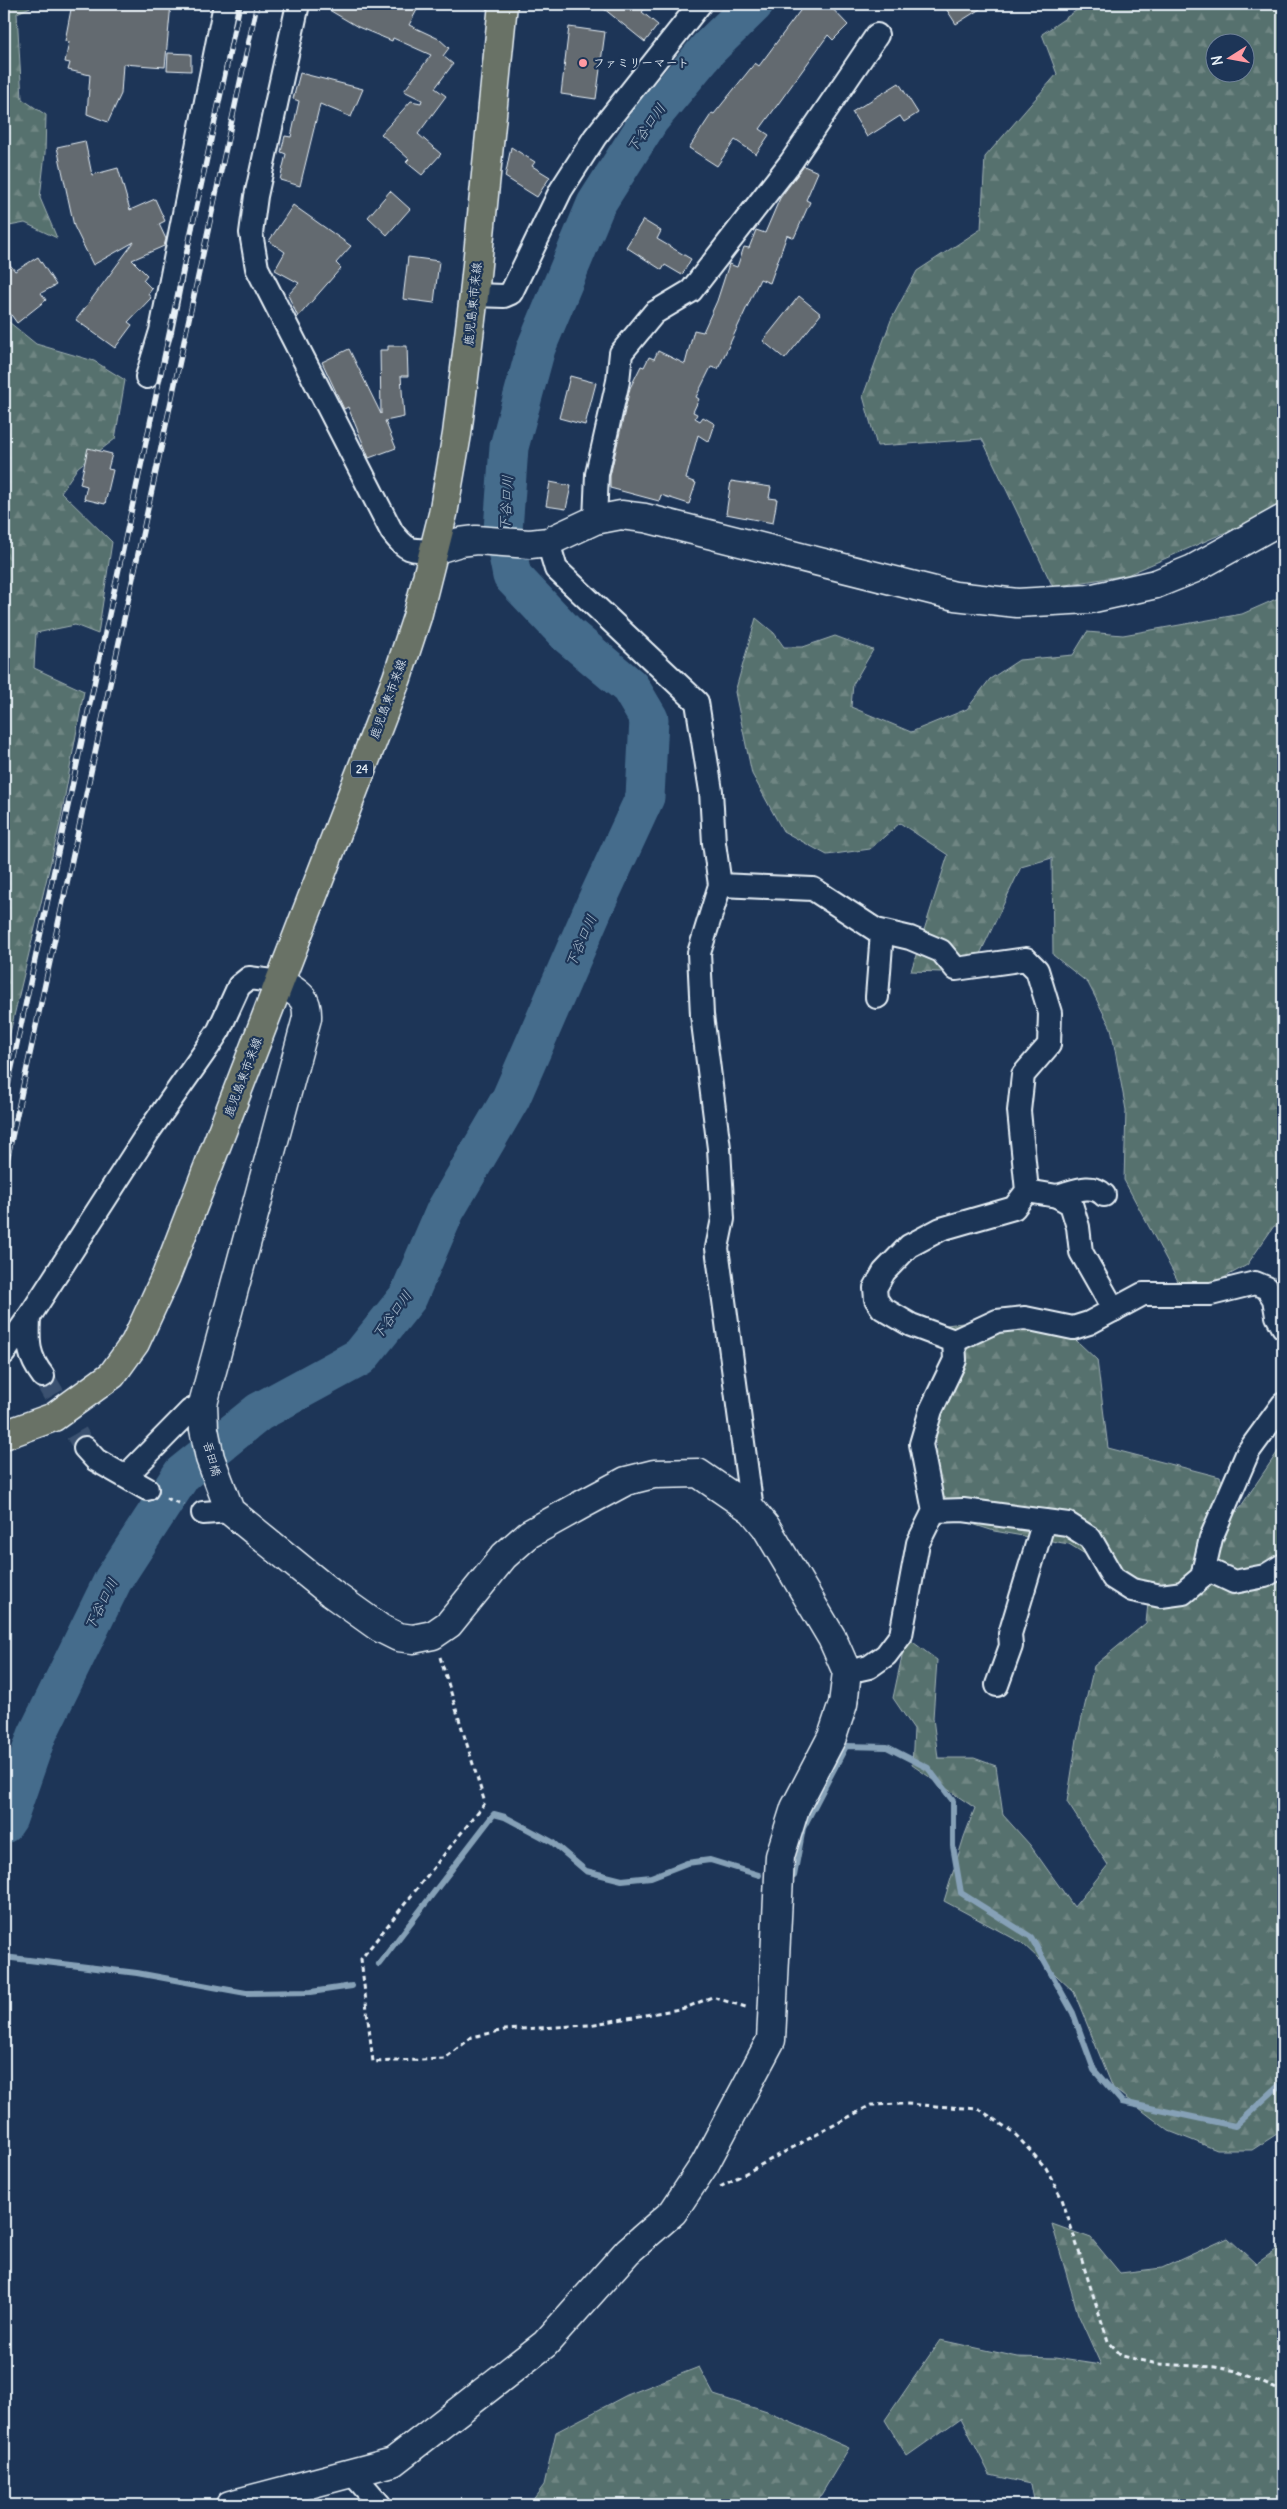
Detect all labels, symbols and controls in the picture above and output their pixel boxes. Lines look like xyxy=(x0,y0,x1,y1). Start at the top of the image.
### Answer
north arrow xyxy=(1204,32,1254,82)
text: N xyxy=(1207,54,1227,67)
place label: ファミリーマート xyxy=(593,55,689,70)
marker: ファミリーマート xyxy=(577,57,589,69)
water label: 下谷口川 xyxy=(623,100,669,156)
street label: 鹿児島東市来線 xyxy=(461,261,484,347)
water label: 下谷口川 xyxy=(496,475,516,531)
street label: 鹿児島東市来線 xyxy=(366,657,409,741)
road number: 24 xyxy=(351,761,373,778)
water label: 下谷口川 xyxy=(561,912,601,970)
street label: 鹿児島東市来線 xyxy=(220,1035,265,1119)
water label: 下谷口川 xyxy=(368,1287,416,1343)
street label: 吾田橋 xyxy=(200,1439,225,1478)
water label: 下谷口川 xyxy=(80,1575,122,1633)

